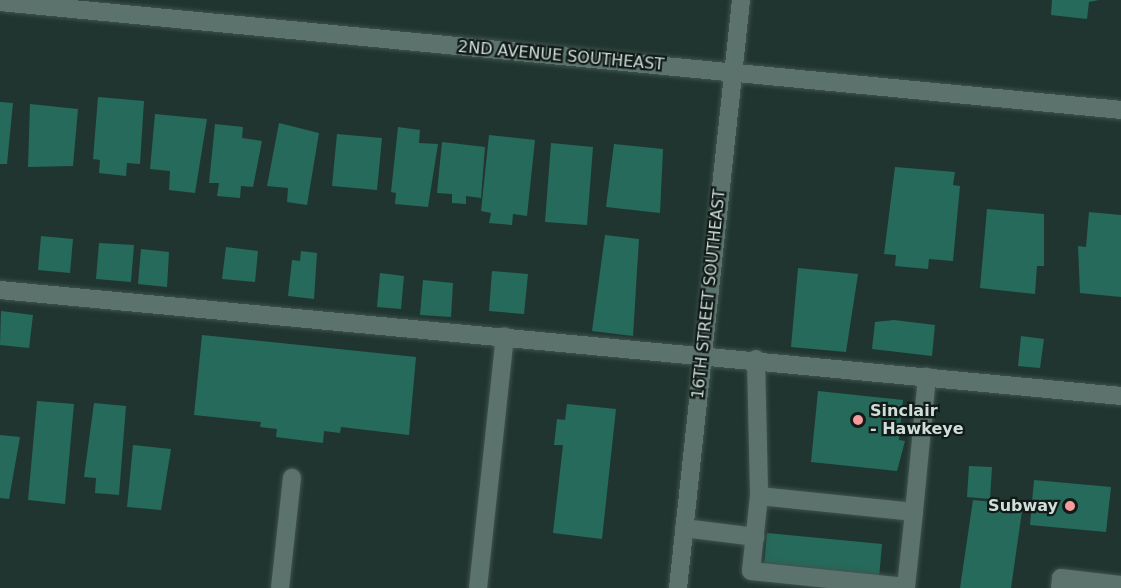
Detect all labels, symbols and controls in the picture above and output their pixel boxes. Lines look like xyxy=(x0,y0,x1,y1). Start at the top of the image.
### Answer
street label: 2ND AVENUE SOUTHEAST xyxy=(457,37,665,75)
street label: 16TH STREET SOUTHEAST xyxy=(688,188,730,400)
place label: Sinclair - Hawkeye xyxy=(870,401,964,439)
marker: Sinclair - Hawkeye xyxy=(851,413,865,427)
place label: Subway xyxy=(988,496,1058,516)
marker: Subway xyxy=(1063,499,1077,513)

